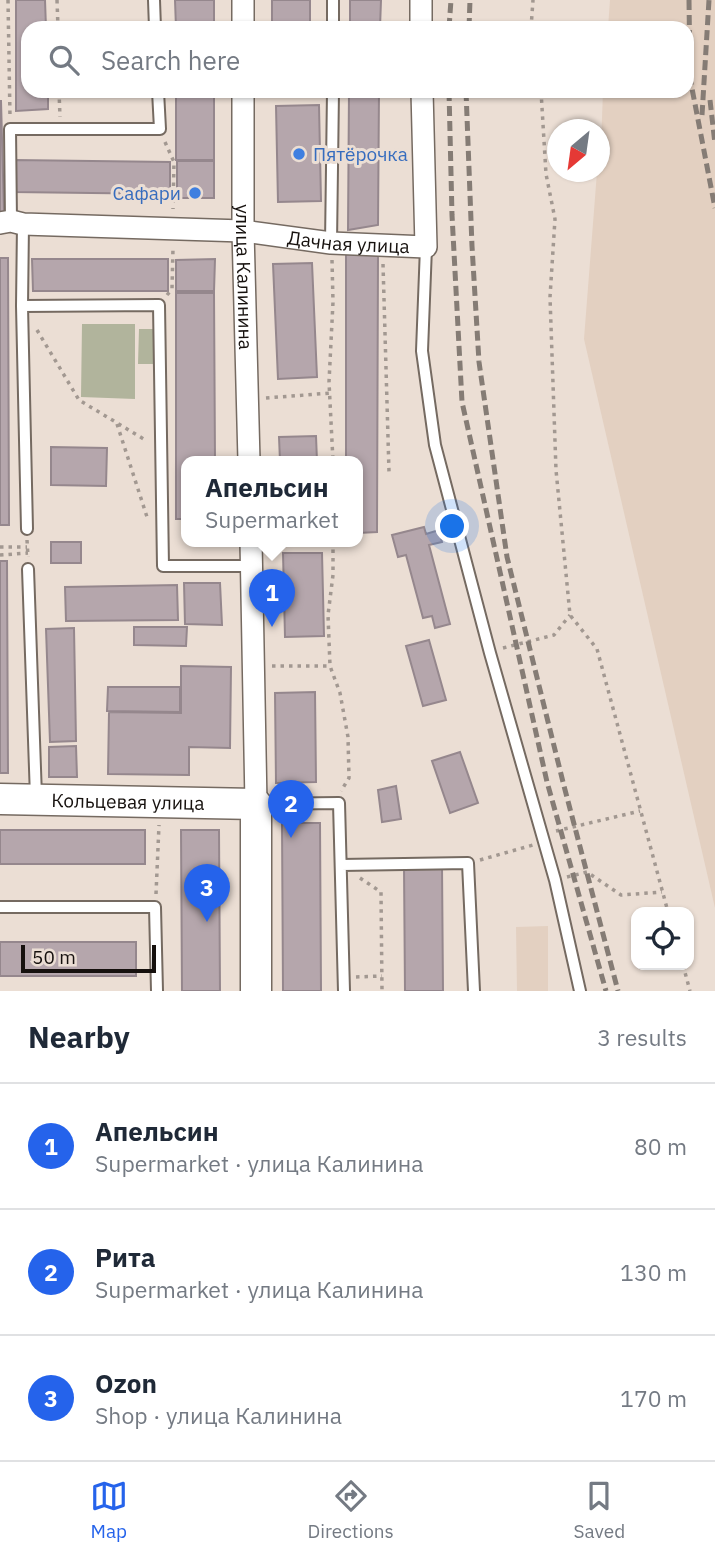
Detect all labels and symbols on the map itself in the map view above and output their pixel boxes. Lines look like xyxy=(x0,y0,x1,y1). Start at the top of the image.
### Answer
north arrow xyxy=(547,119,610,182)
place label: Пятёрочка xyxy=(313,142,408,166)
marker: Пятёрочка xyxy=(291,146,307,162)
place label: Сафари xyxy=(112,181,181,205)
marker: Сафари xyxy=(187,185,203,201)
street label: улица Калинина xyxy=(231,204,258,350)
street label: Дачная улица xyxy=(286,225,410,258)
your location xyxy=(435,509,469,543)
pin: 1 xyxy=(249,569,295,627)
pin: 2 xyxy=(268,780,314,838)
street label: Кольцевая улица xyxy=(51,788,205,815)
pin: 3 xyxy=(184,864,230,922)
scale bar xyxy=(21,942,156,974)

